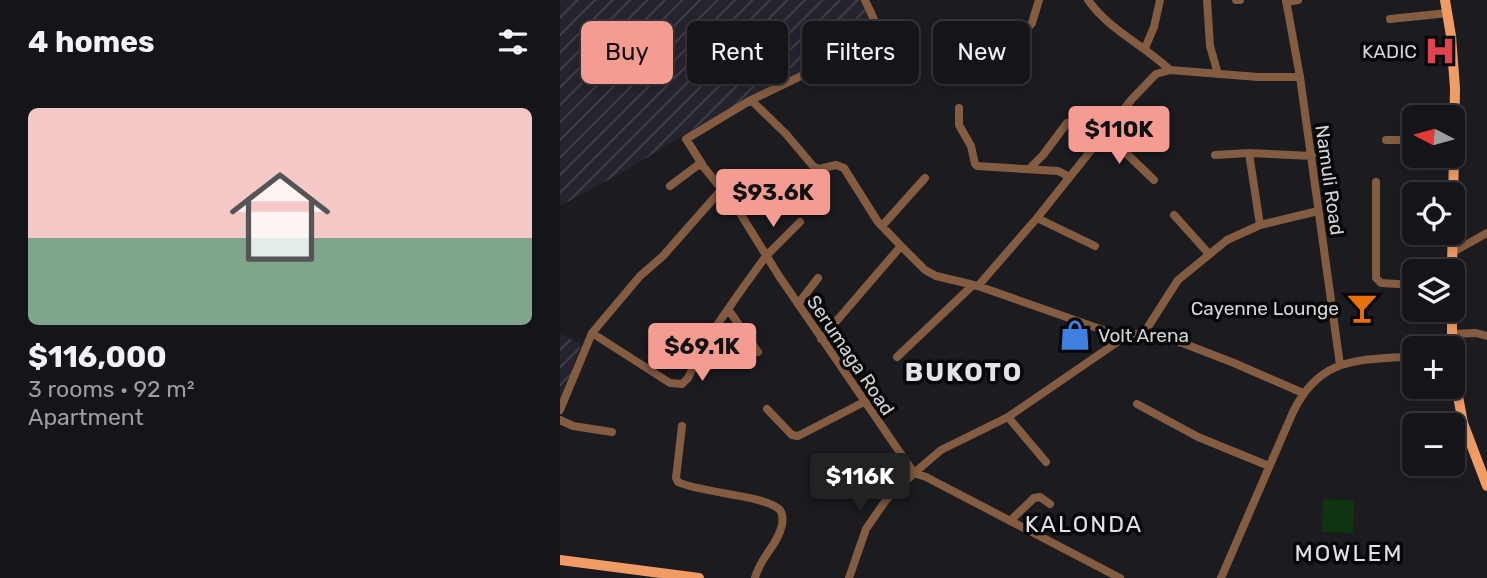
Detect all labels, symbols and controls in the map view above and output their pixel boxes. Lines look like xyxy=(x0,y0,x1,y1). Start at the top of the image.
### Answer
chip: Buy xyxy=(581,21,673,84)
chip: Rent xyxy=(687,21,788,84)
chip: Filters xyxy=(802,21,919,84)
chip: New xyxy=(933,21,1030,84)
icon: filters xyxy=(494,23,532,61)
text: 4 homes xyxy=(28,24,155,60)
hospital icon: KADIC xyxy=(1423,34,1457,68)
place label: KADIC xyxy=(1362,40,1417,63)
north arrow xyxy=(1402,105,1465,168)
map controls xyxy=(1402,105,1465,476)
pin: $110K xyxy=(1070,106,1168,166)
text: $110K xyxy=(1084,115,1154,143)
street label: Namuli Road xyxy=(1310,124,1349,237)
icon: home xyxy=(217,154,343,280)
pin: $93.6K xyxy=(716,170,830,229)
text: $93.6K xyxy=(732,178,814,206)
button: locate xyxy=(1402,182,1465,245)
button: layers xyxy=(1402,259,1465,322)
street label: Serumaga Road xyxy=(802,291,899,420)
bar icon: Cayenne Lounge xyxy=(1345,291,1379,325)
place label: Cayenne Lounge xyxy=(1191,297,1339,320)
shop icon: Volt Arena xyxy=(1058,318,1092,352)
pin: $69.1K xyxy=(645,324,759,383)
place label: Volt Arena xyxy=(1098,324,1189,347)
text: $69.1K xyxy=(664,332,740,360)
button: + xyxy=(1402,336,1465,399)
text: $116,000 xyxy=(28,339,167,375)
district label: BUKOTO xyxy=(905,357,1023,388)
text: 3 rooms · 92 m² xyxy=(28,375,194,403)
text: Apartment xyxy=(28,403,144,431)
button: − xyxy=(1402,413,1465,476)
pin: $116K xyxy=(811,454,909,513)
text: $116K xyxy=(826,462,894,490)
district label: KALONDA xyxy=(1025,510,1143,538)
district label: MOWLEM xyxy=(1294,539,1404,567)

